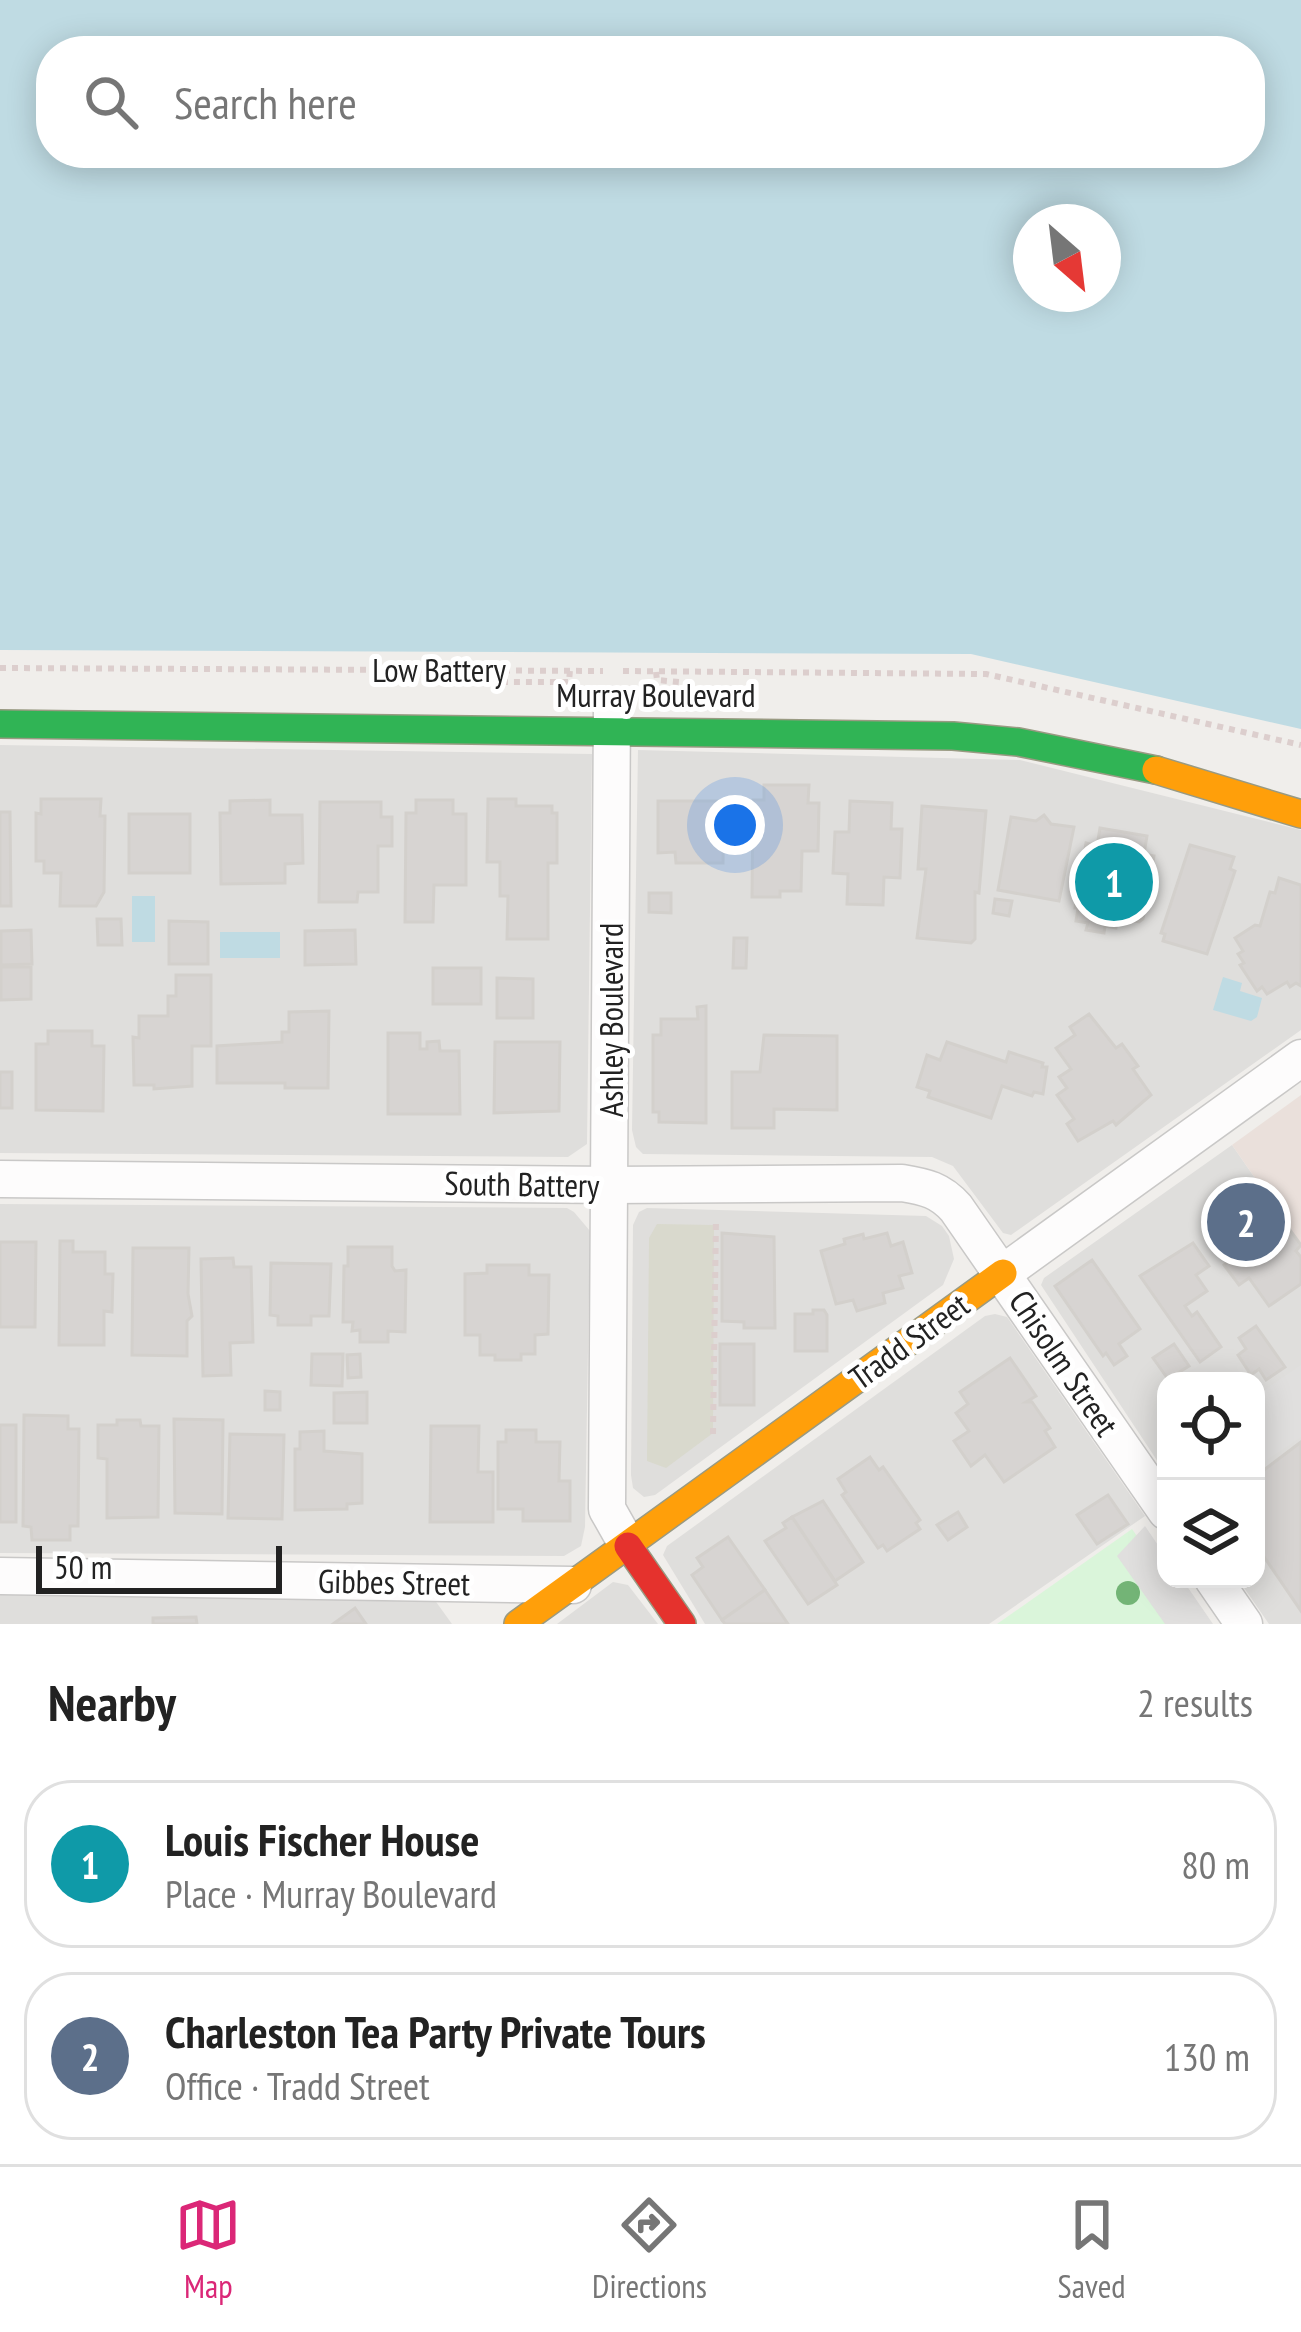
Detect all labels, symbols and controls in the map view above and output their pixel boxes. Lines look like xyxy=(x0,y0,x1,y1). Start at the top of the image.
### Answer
search box xyxy=(36,36,1265,168)
icon: search xyxy=(78,69,144,135)
text: Search here xyxy=(174,73,357,131)
north arrow xyxy=(1013,204,1121,312)
street label: Low Battery xyxy=(372,648,506,691)
street label: Murray Boulevard xyxy=(556,673,756,716)
your location xyxy=(705,795,765,855)
pin: 1 xyxy=(1075,837,1153,927)
street label: Ashley Boulevard xyxy=(589,923,632,1117)
street label: South Battery xyxy=(444,1161,600,1206)
pin: 2 xyxy=(1207,1177,1285,1267)
street label: Chisolm Street xyxy=(1000,1282,1129,1444)
street label: Tradd Street xyxy=(840,1283,977,1399)
map controls xyxy=(1157,1372,1265,1588)
button: locate xyxy=(1157,1372,1265,1480)
button: layers xyxy=(1157,1480,1265,1588)
scale bar xyxy=(36,1540,282,1593)
text: 50 m xyxy=(54,1545,112,1588)
street label: Gibbes Street xyxy=(318,1559,470,1604)
text: Nearby xyxy=(48,1669,176,1735)
text: 2 results xyxy=(1137,1677,1253,1728)
text: Louis Fischer House xyxy=(165,1810,480,1868)
text: 1 xyxy=(81,1839,99,1890)
text: 80 m xyxy=(1181,1839,1250,1890)
text: Place · Murray Boulevard xyxy=(165,1868,497,1919)
text: Charleston Tea Party Private Tours xyxy=(165,2002,706,2060)
text: 2 xyxy=(81,2031,99,2082)
text: 130 m xyxy=(1164,2031,1250,2082)
text: Office · Tradd Street xyxy=(165,2060,430,2111)
tab: Map xyxy=(175,2192,241,2307)
tab: Directions xyxy=(592,2192,707,2307)
tab: Saved xyxy=(1058,2192,1126,2307)

